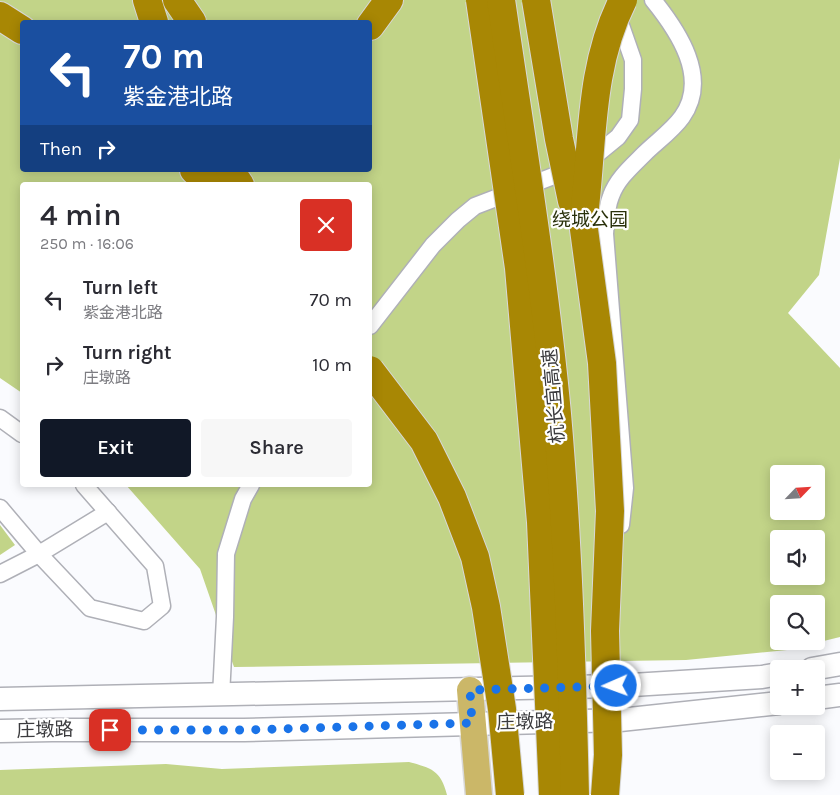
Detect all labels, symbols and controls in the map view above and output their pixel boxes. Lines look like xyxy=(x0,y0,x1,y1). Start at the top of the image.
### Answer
text: 70 m xyxy=(123,36,205,77)
icon: left xyxy=(40,40,105,105)
text: 紫金港北路 xyxy=(123,84,233,110)
icon: right xyxy=(92,135,120,163)
text: Then xyxy=(40,138,82,160)
text: 4 min xyxy=(40,197,121,233)
button: close xyxy=(300,199,352,251)
park label: 绕城公园 xyxy=(552,209,628,231)
text: 250 m · 16:06 xyxy=(40,234,134,253)
text: Turn left xyxy=(83,277,158,299)
icon: left xyxy=(40,286,68,314)
text: 70 m xyxy=(310,289,352,311)
text: 紫金港北路 xyxy=(83,303,163,322)
text: Turn right xyxy=(83,342,172,364)
street label: 杭长宜高速 xyxy=(539,348,569,444)
icon: right xyxy=(40,351,68,379)
text: 10 m xyxy=(312,354,352,376)
text: 庄墩路 xyxy=(83,368,131,387)
button: Exit xyxy=(40,419,191,477)
button: Share xyxy=(201,419,352,477)
north arrow xyxy=(770,465,825,520)
map controls xyxy=(770,465,825,780)
button: sound xyxy=(770,530,825,585)
button: search xyxy=(770,595,825,650)
position arrow xyxy=(589,659,641,711)
button: + xyxy=(770,660,825,715)
pin xyxy=(89,709,131,751)
street label: 庄墩路 xyxy=(496,711,554,733)
icon: arrive xyxy=(96,716,124,744)
street label: 庄墩路 xyxy=(16,719,74,741)
button: − xyxy=(770,725,825,780)

